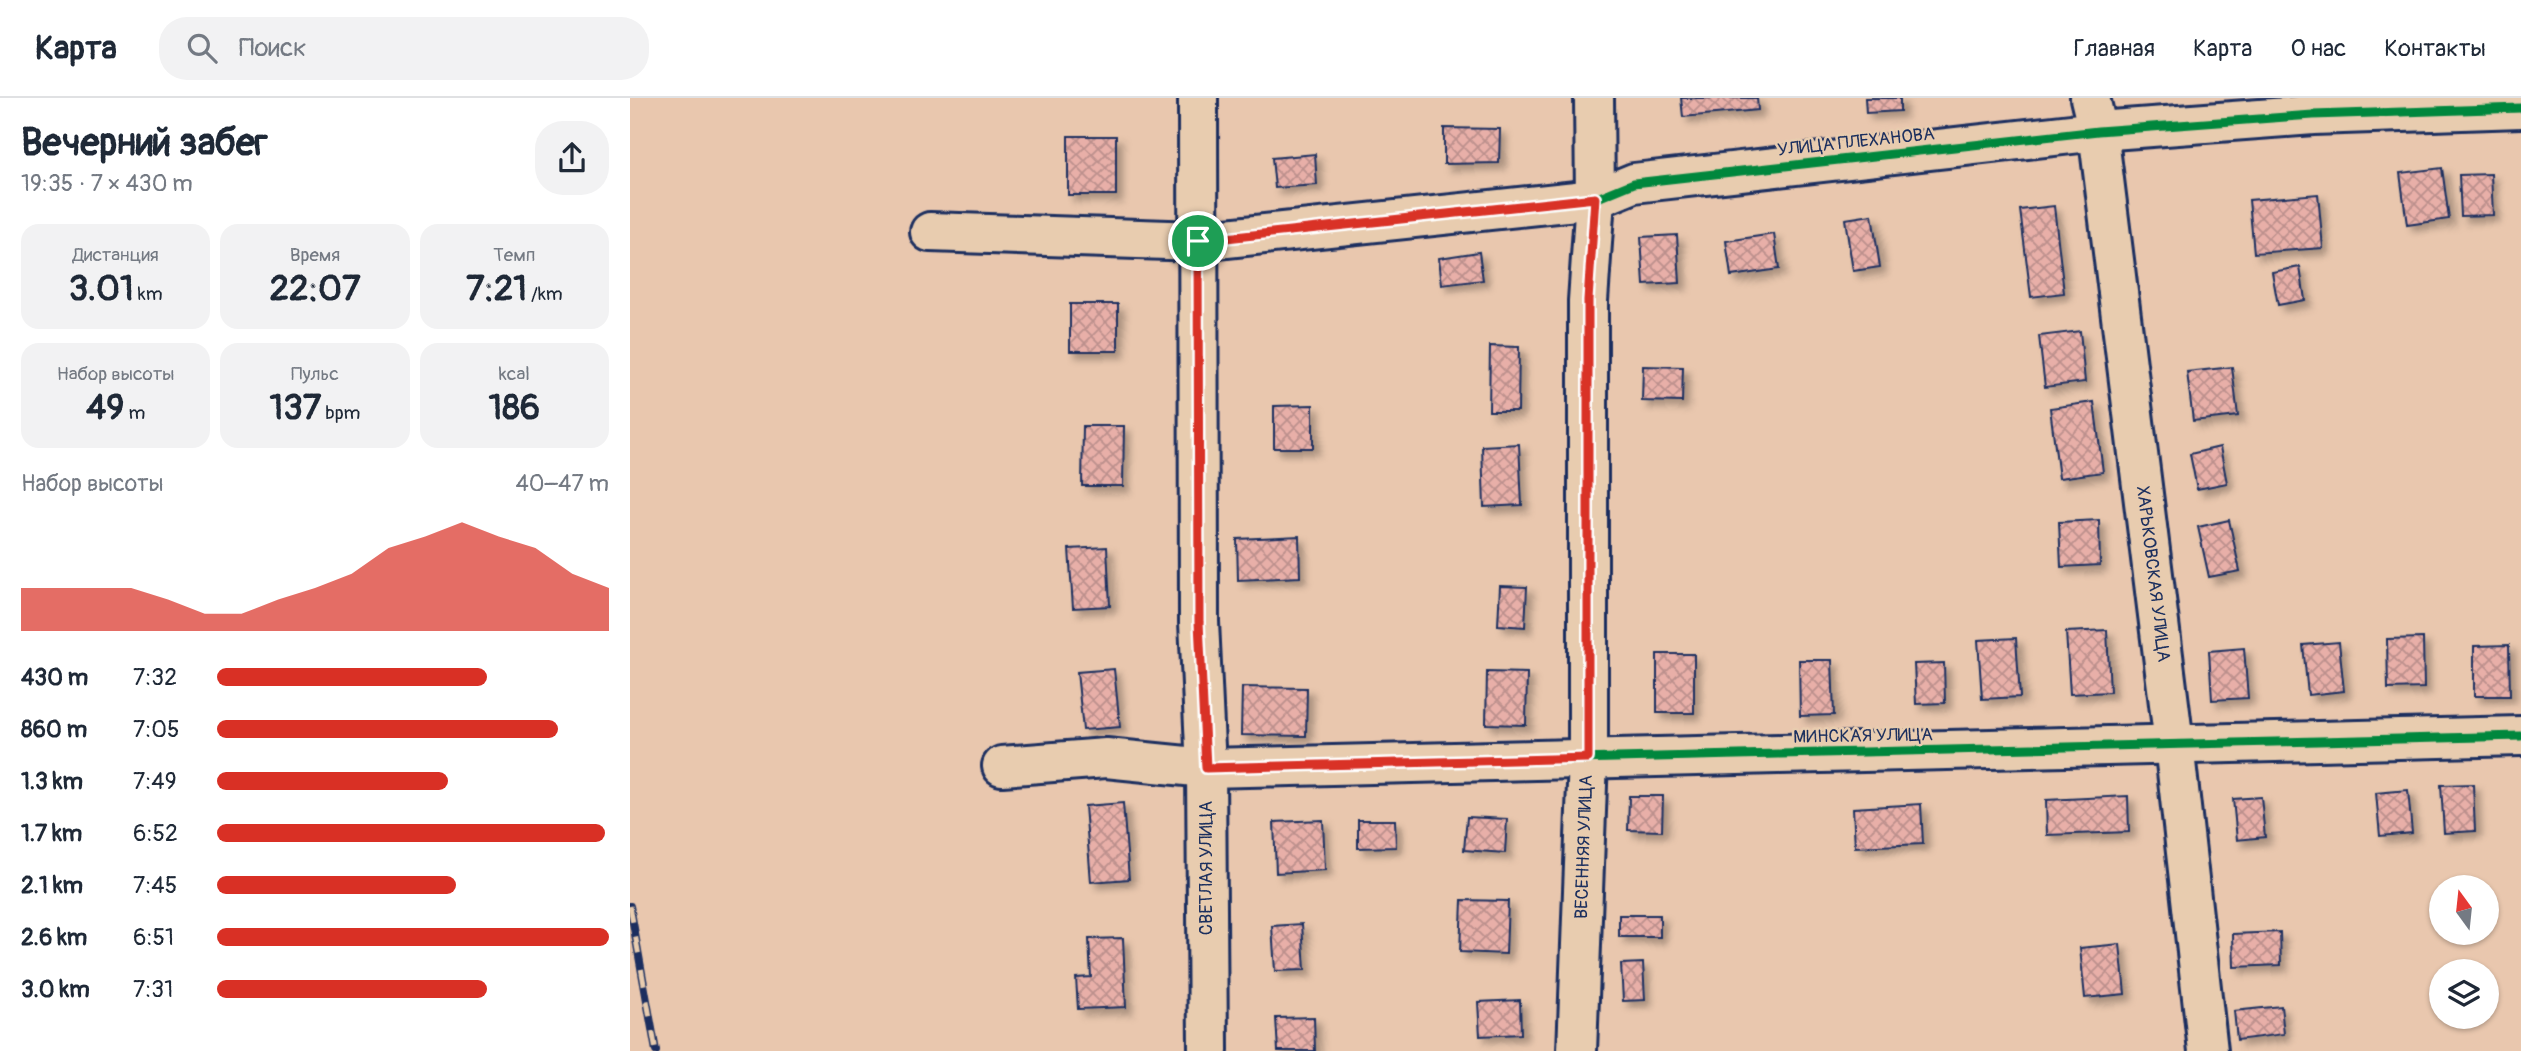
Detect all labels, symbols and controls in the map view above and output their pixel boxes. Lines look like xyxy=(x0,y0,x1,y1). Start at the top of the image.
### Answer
search box xyxy=(159,17,649,80)
text: Карта xyxy=(35,28,117,69)
icon: search xyxy=(183,29,221,67)
text: Поиск xyxy=(239,32,307,64)
text: Главная xyxy=(2074,34,2155,63)
text: Карта xyxy=(2193,34,2253,63)
text: О нас xyxy=(2291,34,2346,63)
text: Контакты xyxy=(2384,34,2486,63)
text: Вечерний забег xyxy=(21,119,268,167)
button: share xyxy=(535,121,609,195)
street label: УЛИЦА ПЛЕХАНОВА xyxy=(1776,122,1936,162)
text: 19:35 · 7 × 430 m xyxy=(21,169,193,198)
pin xyxy=(1168,211,1228,271)
icon: arrive xyxy=(1179,222,1217,260)
text: Дистанция xyxy=(73,243,159,267)
text: Время xyxy=(290,243,340,267)
text: Темп xyxy=(493,243,535,267)
text: 3.01 xyxy=(69,267,134,311)
text: 22:07 xyxy=(270,267,360,311)
text: 7:21 xyxy=(466,267,527,311)
text: km xyxy=(134,282,163,306)
text: /km xyxy=(527,282,563,306)
text: Набор высоты xyxy=(57,362,174,386)
text: Пульс xyxy=(291,362,339,386)
text: kcal xyxy=(499,362,530,386)
text: 49 xyxy=(86,386,124,430)
text: 137 xyxy=(269,386,321,430)
text: 186 xyxy=(488,386,540,430)
text: m xyxy=(124,401,145,425)
text: bpm xyxy=(321,401,361,425)
text: Набор высоты xyxy=(21,469,163,498)
text: 40–47 m xyxy=(515,469,609,498)
street label: ХАРЬКОВСКАЯ УЛИЦА xyxy=(2131,485,2175,664)
text: 430 m xyxy=(21,663,88,692)
text: 7:32 xyxy=(133,663,177,692)
text: 860 m xyxy=(21,715,87,744)
text: 7:05 xyxy=(133,715,179,744)
street label: МИНСКАЯ УЛИЦА xyxy=(1793,723,1933,749)
text: 1.3 km xyxy=(21,767,83,796)
text: 7:49 xyxy=(133,767,177,796)
street label: ВЕСЕННЯЯ УЛИЦА xyxy=(1570,774,1598,920)
street label: СВЕТЛАЯ УЛИЦА xyxy=(1195,801,1218,935)
text: 1.7 km xyxy=(21,819,82,848)
text: 6:52 xyxy=(133,819,178,848)
text: 2.1 km xyxy=(21,871,83,900)
text: 7:45 xyxy=(133,871,177,900)
north arrow xyxy=(2429,875,2499,945)
map controls xyxy=(2429,875,2499,1029)
text: 2.6 km xyxy=(21,923,87,952)
text: 6:51 xyxy=(133,923,174,952)
button: layers xyxy=(2429,959,2499,1029)
text: 3.0 km xyxy=(21,975,90,1004)
text: 7:31 xyxy=(133,975,173,1004)

